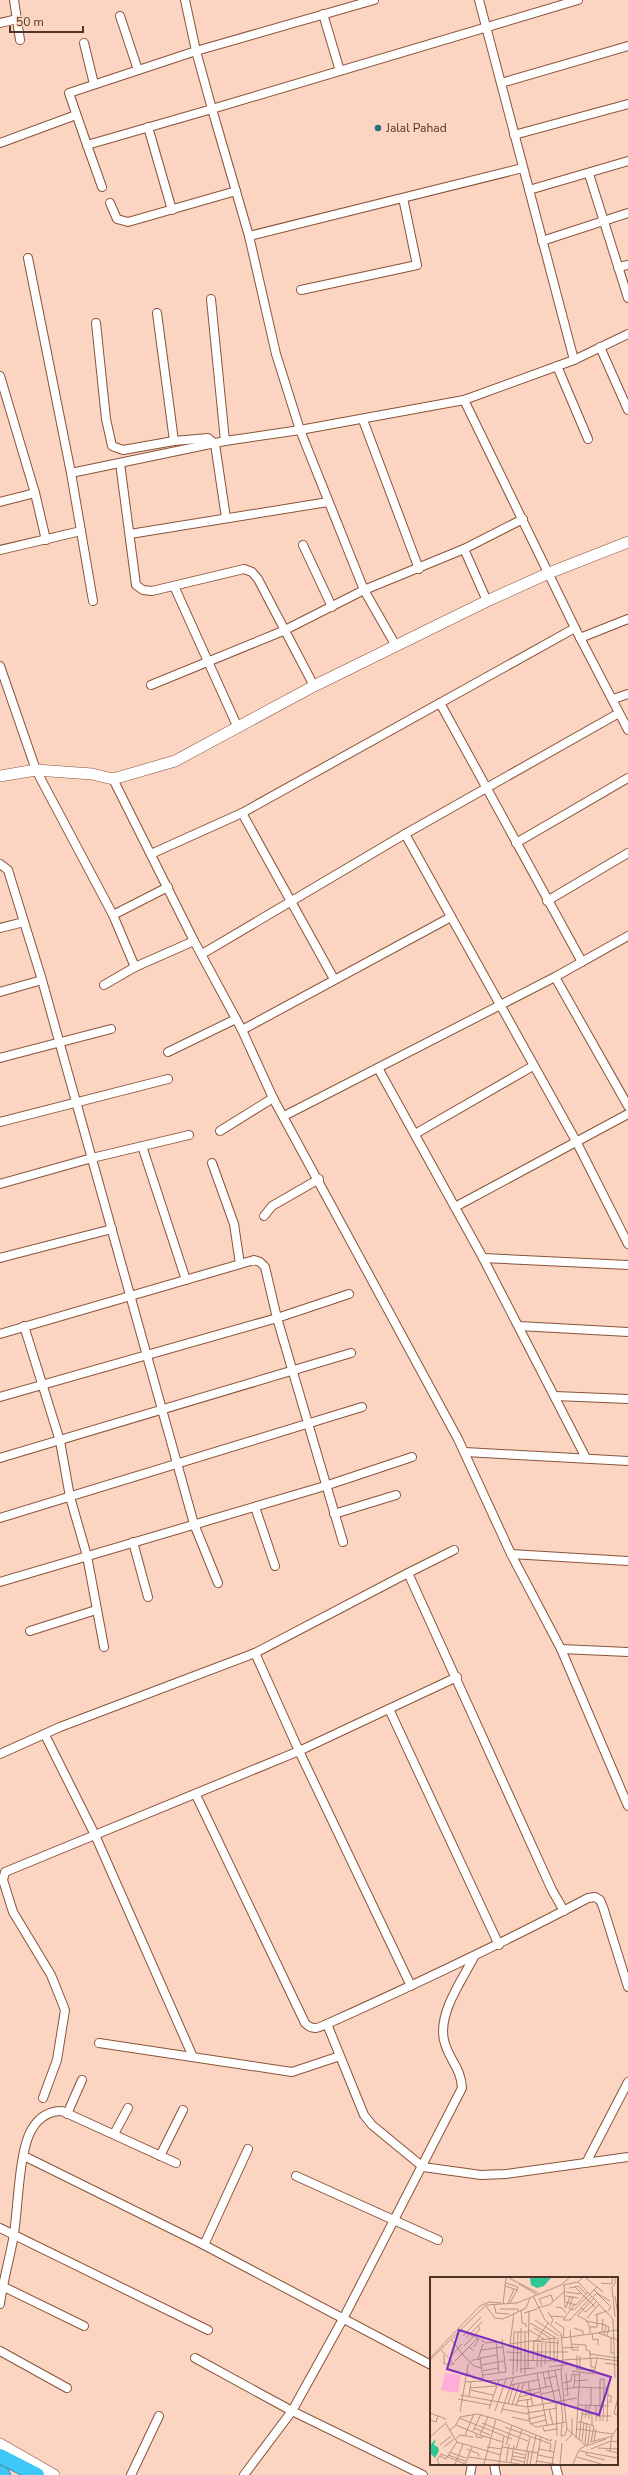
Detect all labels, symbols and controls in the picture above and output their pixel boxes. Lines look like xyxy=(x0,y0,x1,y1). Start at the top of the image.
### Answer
scale bar xyxy=(10,8,83,34)
text: 50 m xyxy=(16,14,44,30)
place label: Jalal Pahad xyxy=(385,120,447,136)
marker: Jalal Pahad xyxy=(373,123,383,133)
inset map xyxy=(430,2277,618,2465)

